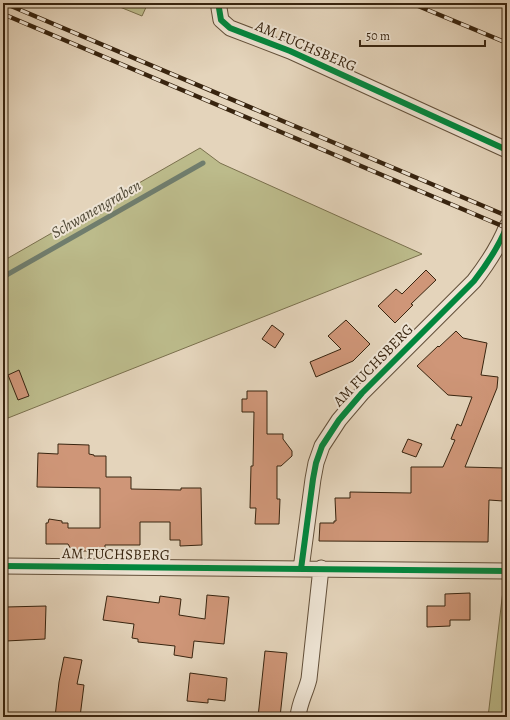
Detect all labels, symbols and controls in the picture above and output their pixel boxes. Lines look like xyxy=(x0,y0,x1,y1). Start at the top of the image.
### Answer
street label: AM FUCHSBERG xyxy=(252,15,360,76)
scale bar xyxy=(360,22,485,48)
text: 50 m xyxy=(366,28,390,44)
water label: Schwanengraben xyxy=(47,174,145,244)
street label: AM FUCHSBERG xyxy=(328,319,418,411)
street label: AM FUCHSBERG xyxy=(61,543,170,565)

